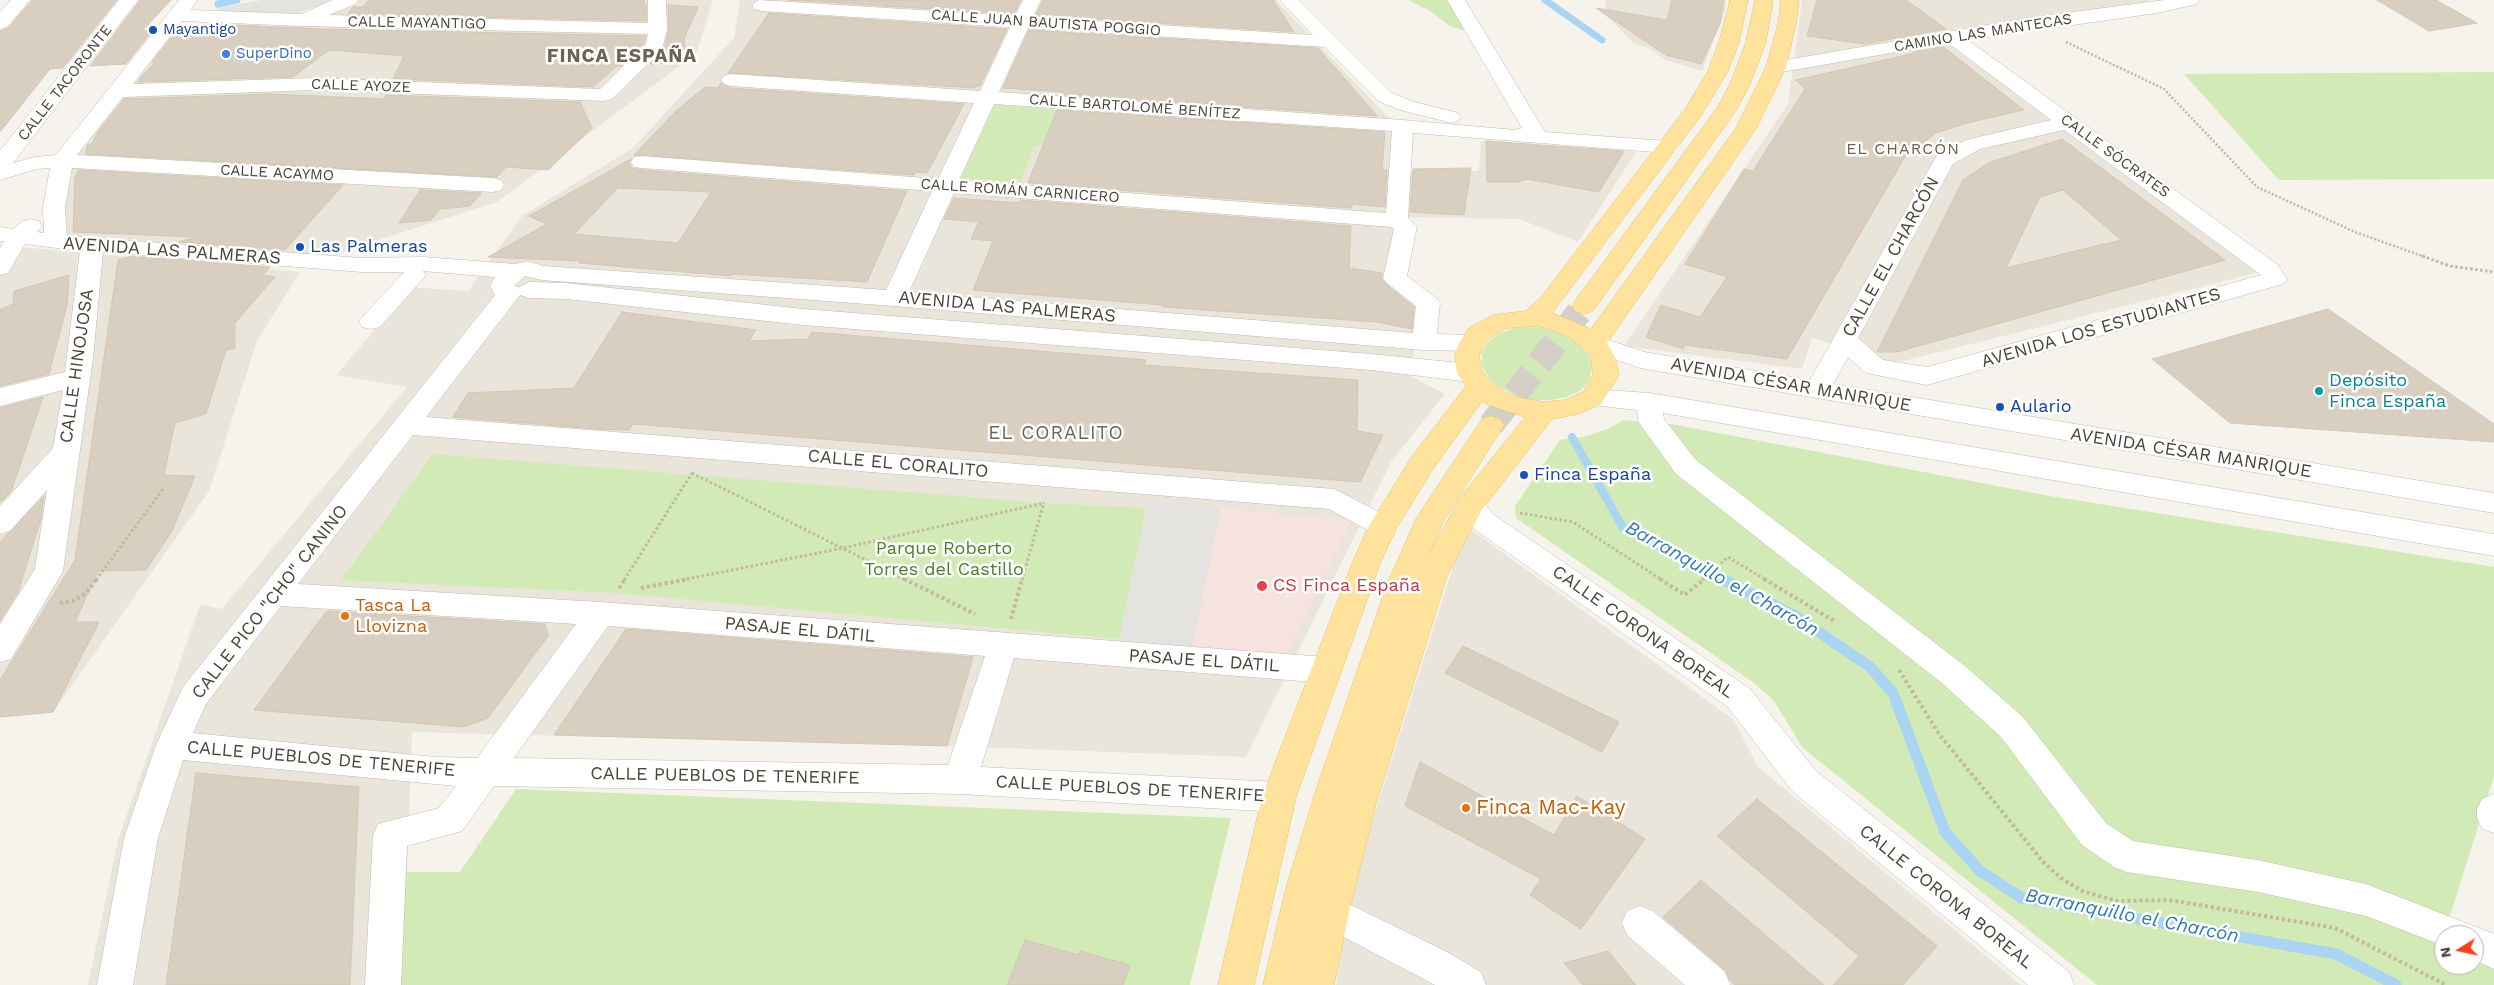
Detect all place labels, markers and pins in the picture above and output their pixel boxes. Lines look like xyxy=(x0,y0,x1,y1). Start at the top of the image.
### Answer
place label: Mayantigo xyxy=(163,21,236,39)
marker: Mayantigo xyxy=(147,24,159,36)
place label: SuperDino xyxy=(236,45,312,63)
marker: SuperDino xyxy=(220,48,232,60)
place label: Las Palmeras xyxy=(310,236,428,258)
marker: Las Palmeras xyxy=(294,241,306,253)
place label: Depósito Finca España xyxy=(2329,370,2446,412)
marker: Depósito Finca España xyxy=(2313,385,2325,397)
place label: Aulario xyxy=(2010,396,2071,418)
marker: Aulario xyxy=(1994,401,2006,413)
place label: Finca España xyxy=(1534,464,1651,486)
marker: Finca España xyxy=(1518,469,1530,481)
place label: CS Finca España xyxy=(1273,575,1420,597)
marker: CS Finca España xyxy=(1255,579,1269,593)
place label: Tasca La Llovizna xyxy=(355,595,431,638)
marker: Tasca La Llovizna xyxy=(339,610,351,622)
place label: Finca Mac-Kay xyxy=(1476,795,1626,821)
marker: Finca Mac-Kay xyxy=(1460,802,1472,814)

